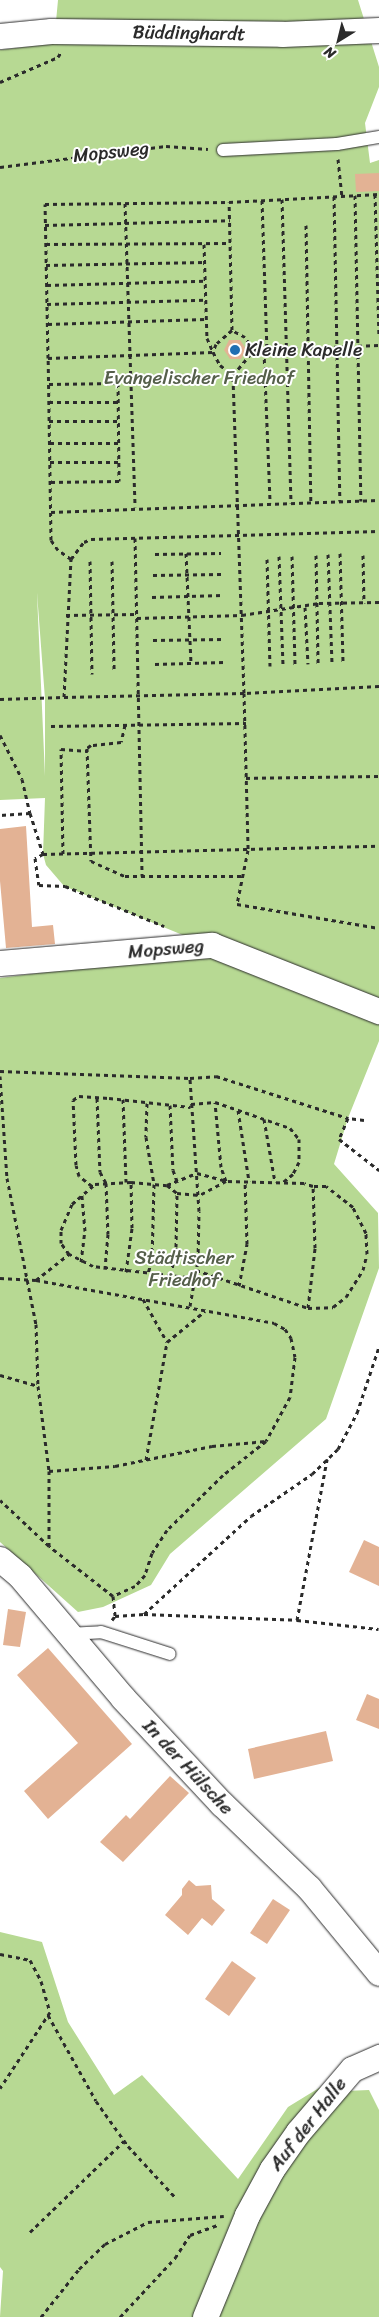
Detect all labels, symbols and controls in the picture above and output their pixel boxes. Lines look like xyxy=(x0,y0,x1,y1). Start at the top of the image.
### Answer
north arrow xyxy=(314,15,364,65)
street label: Büddinghardt xyxy=(132,21,246,45)
text: N xyxy=(319,40,341,66)
street label: Mopsweg xyxy=(72,137,150,167)
place label: Kleine Kapelle xyxy=(245,339,362,361)
marker: Kleine Kapelle xyxy=(229,344,241,356)
park label: Evangelischer Friedhof xyxy=(104,367,294,389)
street label: Mopsweg xyxy=(127,934,205,964)
park label: Städtischer Friedhof xyxy=(135,1247,233,1291)
street label: In der Hülsche xyxy=(138,1715,238,1819)
street label: Auf der Halle xyxy=(265,2073,351,2175)

